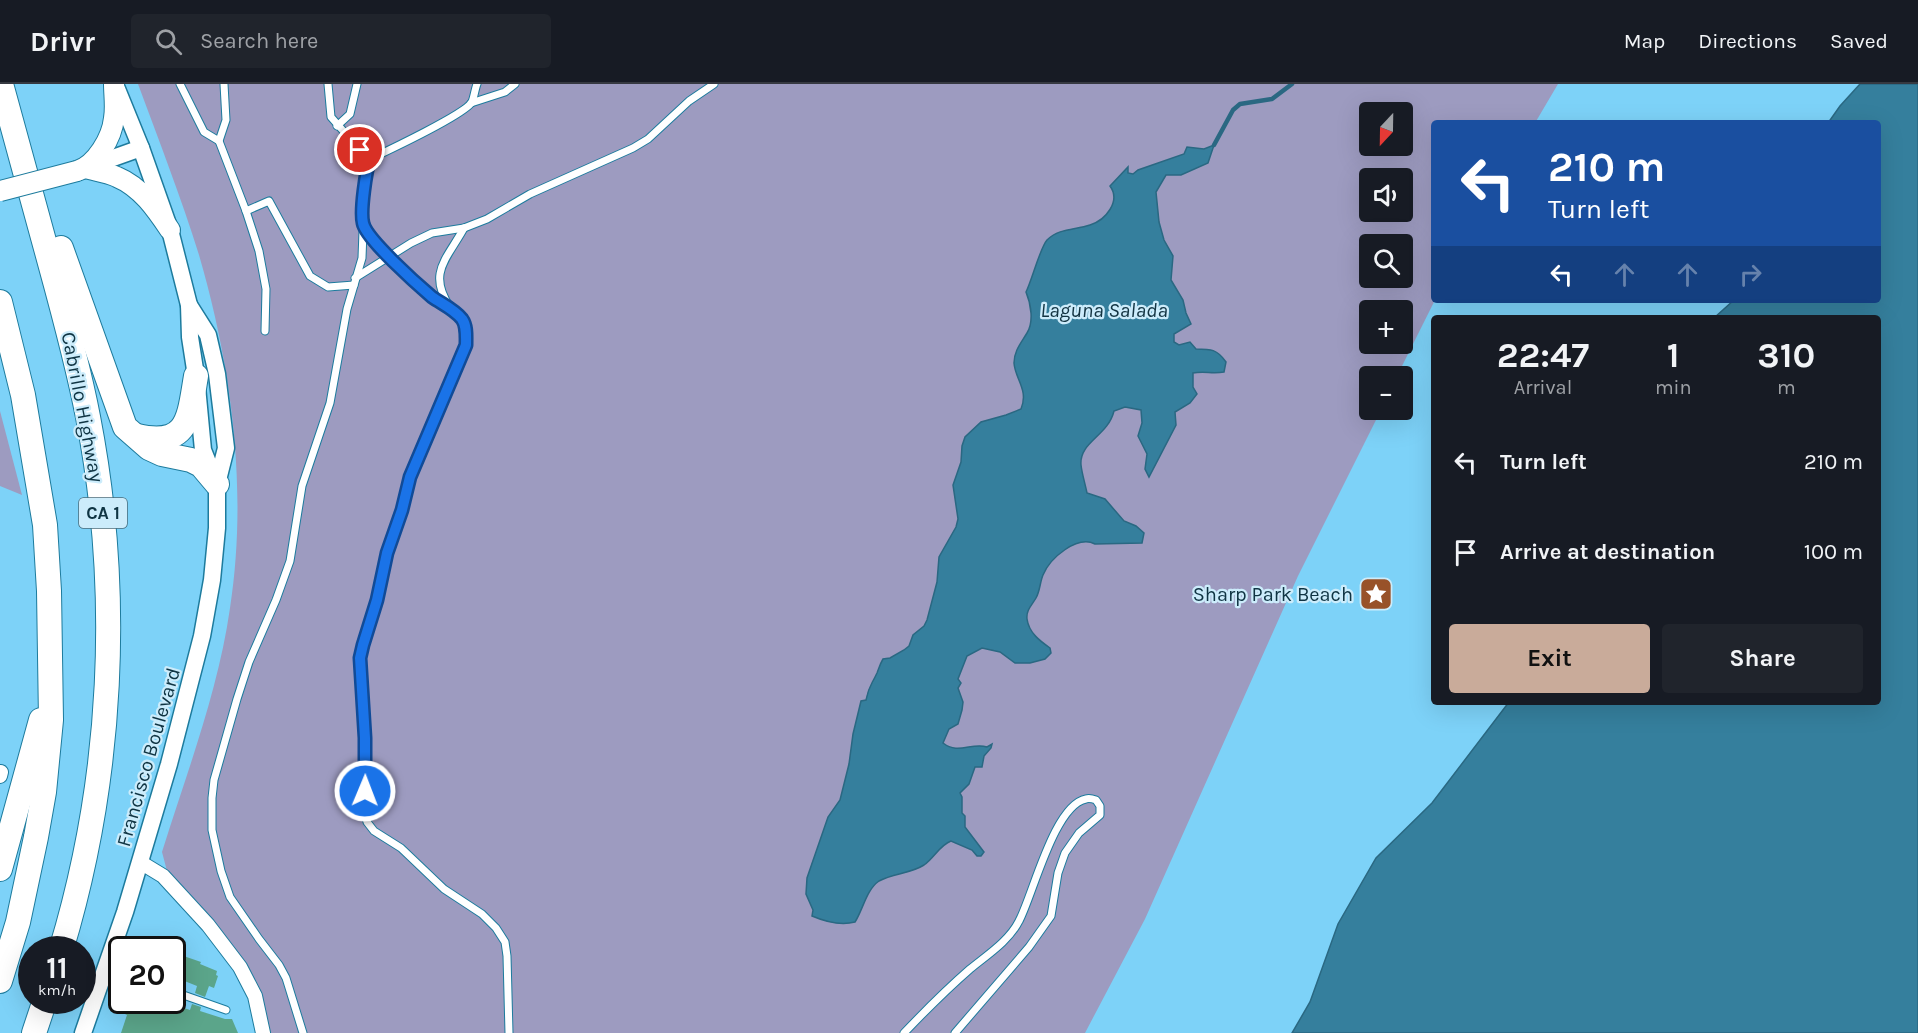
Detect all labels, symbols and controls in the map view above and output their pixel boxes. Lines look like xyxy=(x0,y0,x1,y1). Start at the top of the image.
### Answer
search box xyxy=(131,14,551,68)
text: Drivr xyxy=(30,25,95,58)
icon: search xyxy=(152,25,185,58)
text: Search here xyxy=(200,28,318,54)
text: Map xyxy=(1624,29,1665,53)
text: Directions xyxy=(1698,29,1797,53)
text: Saved xyxy=(1830,29,1888,53)
north arrow xyxy=(1359,102,1413,156)
map controls xyxy=(1359,102,1413,420)
pin xyxy=(334,124,385,175)
icon: arrive xyxy=(343,133,376,166)
text: 210 m xyxy=(1548,142,1665,192)
icon: left xyxy=(1449,144,1527,222)
button: sound xyxy=(1359,168,1413,222)
text: Turn left xyxy=(1548,193,1649,225)
button: search xyxy=(1359,234,1413,288)
icon: left xyxy=(1545,258,1578,291)
icon: ahead xyxy=(1608,258,1641,291)
icon: ahead xyxy=(1671,258,1704,291)
icon: right xyxy=(1734,258,1767,291)
water label: Laguna Salada xyxy=(1040,298,1168,322)
button: + xyxy=(1359,300,1413,354)
street label: Cabrillo Highway xyxy=(57,330,108,484)
text: 22:47 xyxy=(1497,334,1589,376)
text: 1 xyxy=(1667,334,1680,376)
text: 310 xyxy=(1757,334,1815,376)
button: − xyxy=(1359,366,1413,420)
text: Arrival xyxy=(1514,376,1572,399)
text: min xyxy=(1655,376,1692,399)
text: m xyxy=(1777,376,1796,399)
icon: left xyxy=(1449,446,1482,479)
text: Turn left xyxy=(1500,449,1587,475)
text: 210 m xyxy=(1804,449,1863,475)
road number: CA 1 xyxy=(79,498,127,528)
icon: arrive xyxy=(1449,536,1482,569)
text: Arrive at destination xyxy=(1500,539,1715,565)
text: 100 m xyxy=(1804,539,1863,565)
place icon: Sharp Park Beach xyxy=(1358,576,1394,612)
place label: Sharp Park Beach xyxy=(1193,583,1353,606)
button: Exit xyxy=(1449,624,1650,693)
button: Share xyxy=(1662,624,1863,693)
street label: Francisco Boulevard xyxy=(112,665,185,849)
position arrow xyxy=(333,759,397,823)
speed limit sign: 20 xyxy=(108,936,186,1014)
text: 11 xyxy=(46,950,68,986)
text: km/h xyxy=(38,981,76,999)

